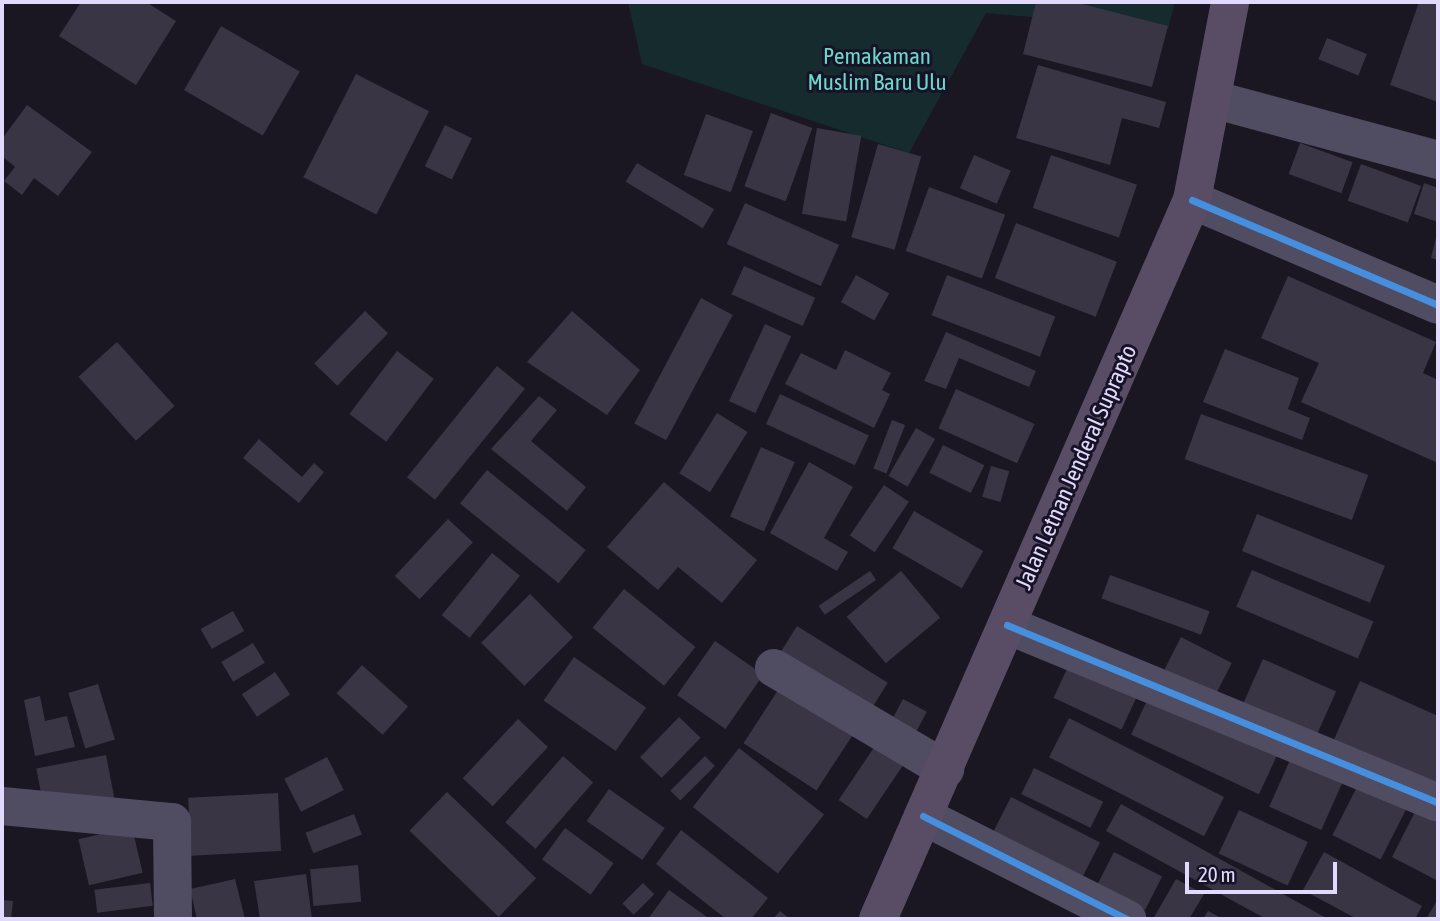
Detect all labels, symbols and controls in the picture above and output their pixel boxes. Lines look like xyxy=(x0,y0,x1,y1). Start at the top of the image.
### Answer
park label: Pemakaman Muslim Baru Ulu xyxy=(807,42,947,96)
street label: Jalan Letnan Jenderal Suprapto xyxy=(1010,341,1142,593)
scale bar xyxy=(1188,848,1340,892)
text: 20 m xyxy=(1198,862,1236,886)

